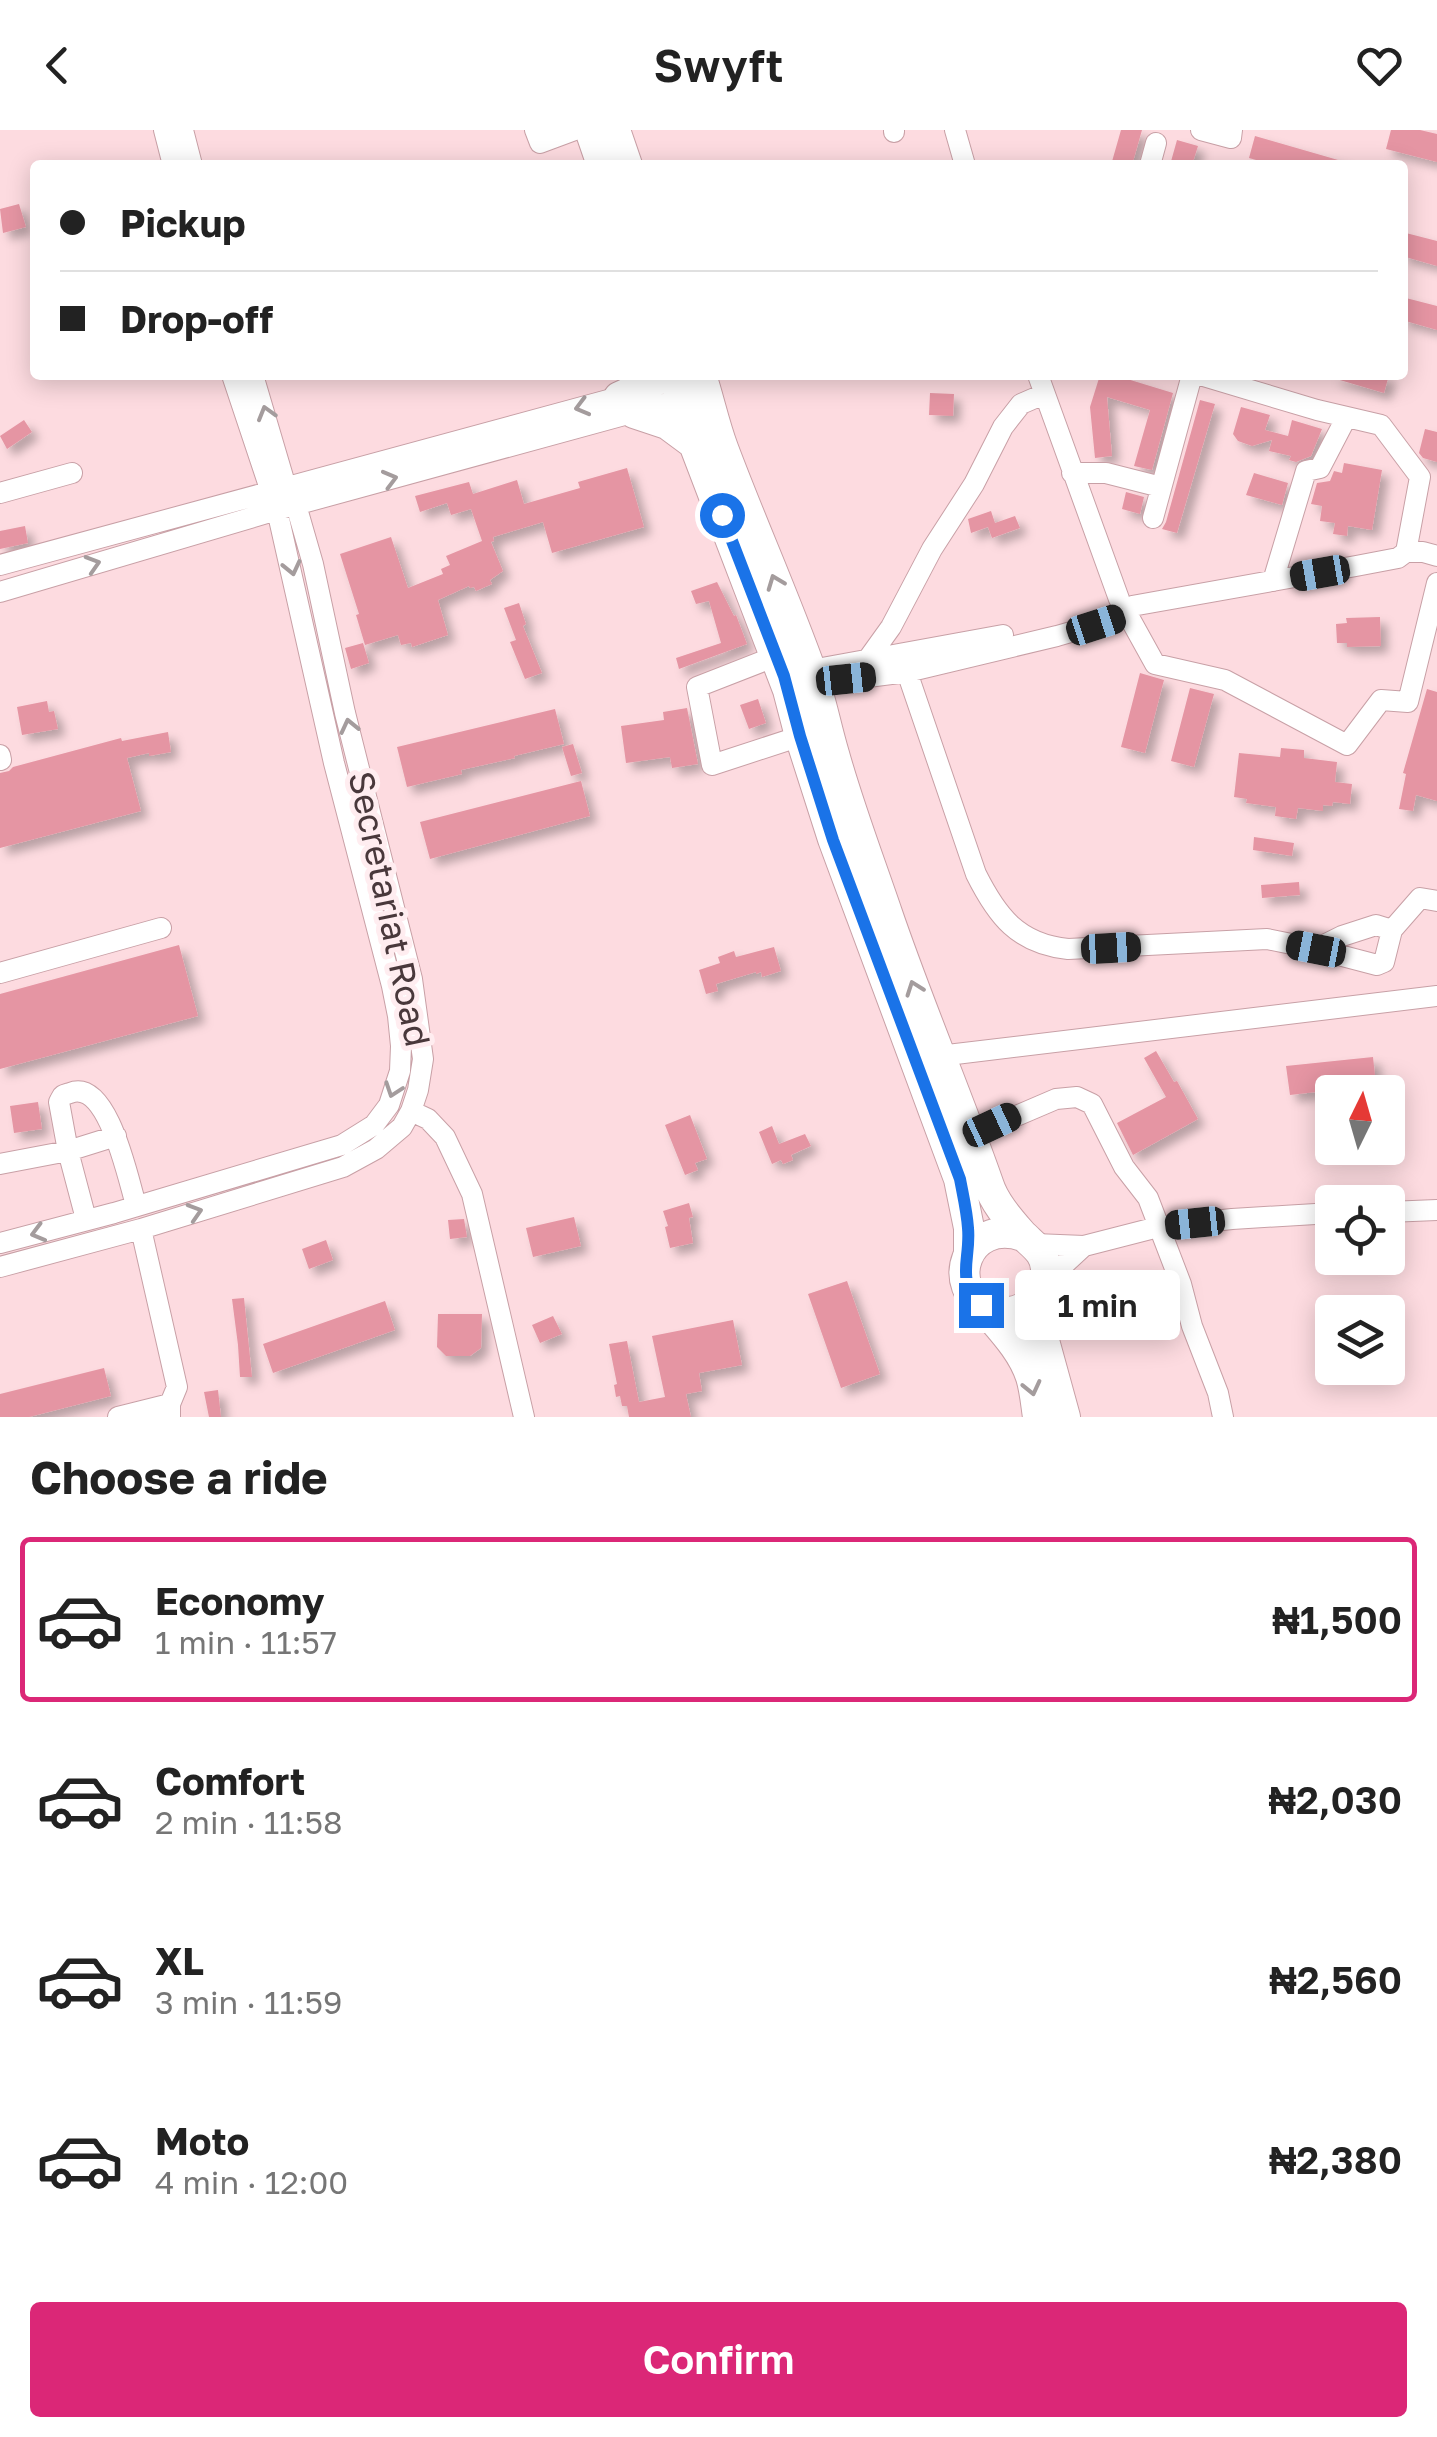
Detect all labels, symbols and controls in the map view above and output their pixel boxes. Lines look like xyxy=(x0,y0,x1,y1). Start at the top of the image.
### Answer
icon: back xyxy=(30,38,85,93)
text: Swyft xyxy=(654,38,783,92)
icon: heart xyxy=(1352,38,1407,93)
text: Pickup xyxy=(120,200,246,245)
text: Drop-off xyxy=(120,296,273,341)
one-way arrow xyxy=(574,395,591,416)
one-way arrow xyxy=(256,405,277,422)
one-way arrow xyxy=(381,470,398,491)
route start xyxy=(700,493,745,538)
car xyxy=(1288,553,1352,593)
one-way arrow xyxy=(84,555,101,576)
one-way arrow xyxy=(280,559,301,576)
one-way arrow xyxy=(766,574,787,591)
car xyxy=(1063,601,1129,649)
car xyxy=(815,661,877,697)
one-way arrow xyxy=(340,718,361,735)
street label: Secretariat Road xyxy=(340,767,440,1050)
car xyxy=(1284,929,1348,969)
car xyxy=(1080,931,1142,965)
one-way arrow xyxy=(906,980,926,998)
north arrow xyxy=(1315,1075,1405,1165)
map controls xyxy=(1315,1075,1405,1385)
one-way arrow xyxy=(385,1080,405,1097)
car xyxy=(958,1099,1026,1151)
button: locate xyxy=(1315,1185,1405,1275)
one-way arrow xyxy=(186,1203,203,1224)
car xyxy=(1164,1205,1226,1241)
one-way arrow xyxy=(30,1221,47,1242)
callout: 1 min xyxy=(1016,1270,1181,1340)
route end xyxy=(959,1283,1004,1328)
text: 1 min xyxy=(1057,1286,1138,1324)
button: layers xyxy=(1315,1295,1405,1385)
one-way arrow xyxy=(1020,1379,1041,1396)
text: Choose a ride xyxy=(30,1450,328,1504)
icon: car xyxy=(35,1575,125,1665)
text: Economy xyxy=(155,1578,324,1623)
text: ₦1,500 xyxy=(1272,1597,1402,1642)
text: 1 min · 11:57 xyxy=(155,1623,337,1661)
icon: car xyxy=(35,1755,125,1845)
text: Comfort xyxy=(155,1758,305,1803)
text: ₦2,030 xyxy=(1268,1777,1402,1822)
text: 2 min · 11:58 xyxy=(155,1803,342,1841)
icon: car xyxy=(35,1935,125,2025)
text: XL xyxy=(155,1938,204,1983)
text: ₦2,560 xyxy=(1269,1957,1402,2002)
text: 3 min · 11:59 xyxy=(155,1983,342,2021)
icon: car xyxy=(35,2115,125,2205)
text: Moto xyxy=(155,2118,249,2163)
text: ₦2,380 xyxy=(1269,2137,1402,2182)
text: 4 min · 12:00 xyxy=(155,2163,348,2201)
button: Confirm xyxy=(30,2302,1407,2417)

